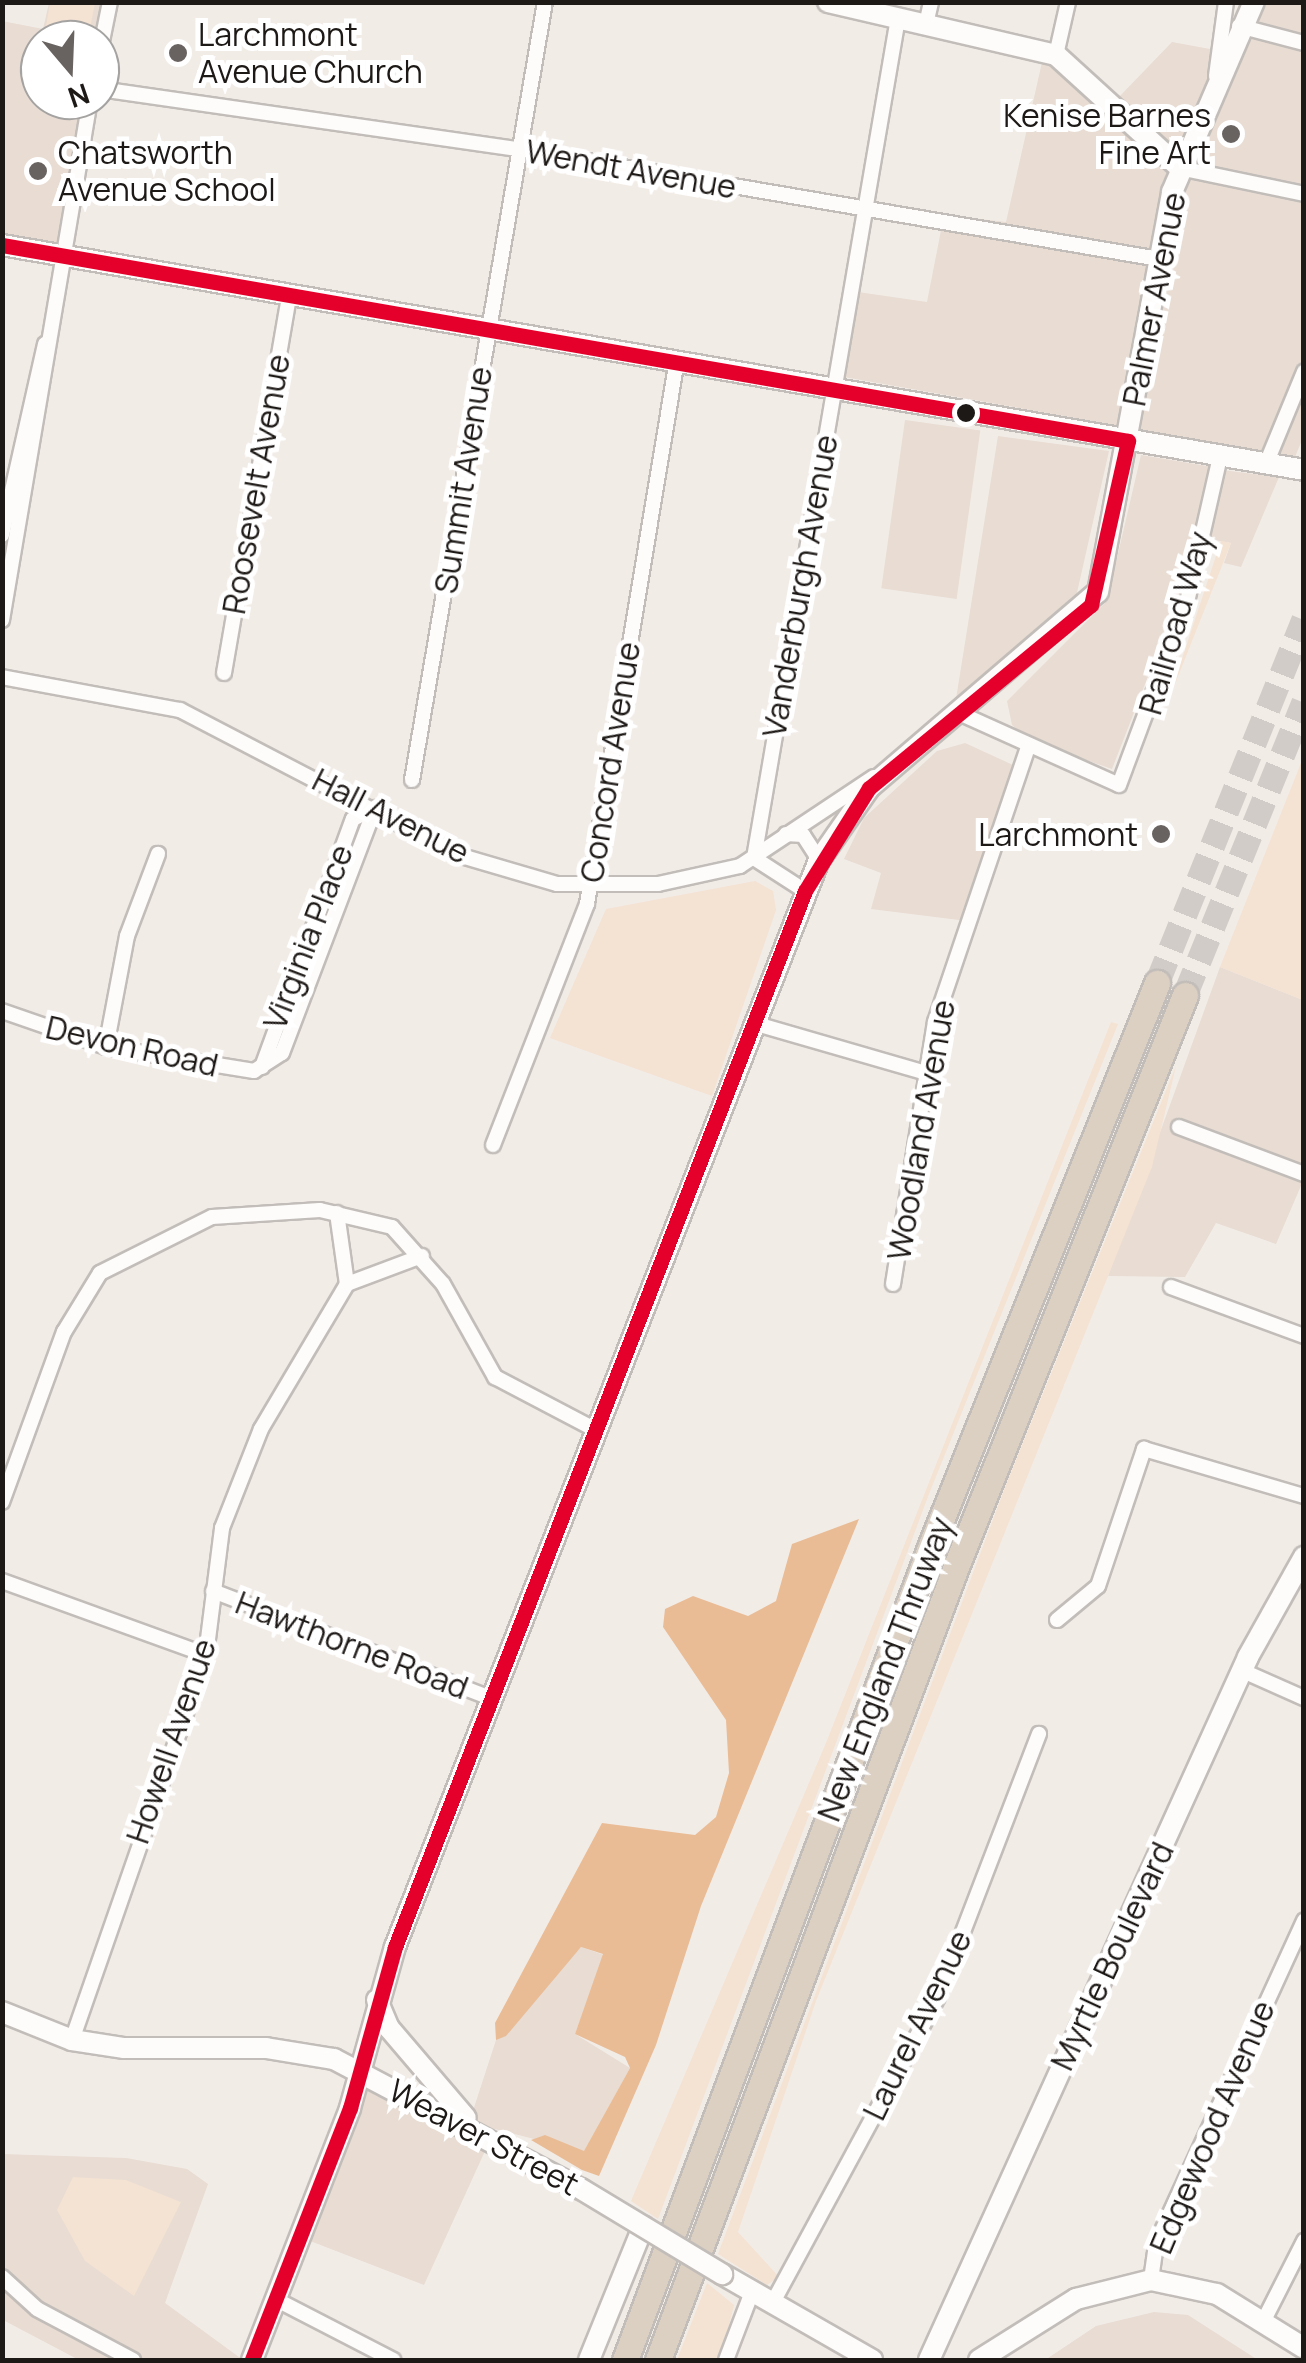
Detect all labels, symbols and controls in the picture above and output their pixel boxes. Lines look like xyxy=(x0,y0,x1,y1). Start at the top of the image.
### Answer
place label: Larchmont Avenue Church xyxy=(198,16,423,91)
north arrow xyxy=(20,20,120,120)
marker: Larchmont Avenue Church xyxy=(167,42,189,64)
text: N xyxy=(63,75,95,118)
place label: Kenise Barnes Fine Art xyxy=(1003,97,1211,172)
marker: Kenise Barnes Fine Art xyxy=(1220,123,1242,145)
street label: Wendt Avenue xyxy=(523,132,739,206)
place label: Chatsworth Avenue School xyxy=(58,134,276,209)
marker: Chatsworth Avenue School xyxy=(27,160,49,182)
street label: Palmer Avenue xyxy=(1114,189,1194,409)
street label: Roosevelt Avenue xyxy=(214,351,298,617)
street label: Summit Avenue xyxy=(426,364,500,596)
unlabelled marker xyxy=(956,403,976,423)
street label: Vanderburgh Avenue xyxy=(754,432,846,740)
street label: Railroad Way xyxy=(1131,527,1219,719)
street label: Concord Avenue xyxy=(572,639,648,885)
street label: Hall Avenue xyxy=(306,760,476,872)
place label: Larchmont xyxy=(978,815,1138,853)
marker: Larchmont xyxy=(1148,821,1174,847)
street label: Virginia Place xyxy=(255,839,361,1035)
street label: Woodland Avenue xyxy=(879,997,963,1263)
street label: Devon Road xyxy=(42,1008,222,1084)
street label: New England Thruway xyxy=(809,1512,961,1826)
street label: Hawthorne Road xyxy=(230,1583,474,1707)
street label: Howell Avenue xyxy=(118,1634,224,1848)
street label: Myrtle Boulevard xyxy=(1042,1836,1182,2076)
street label: Laurel Avenue xyxy=(854,1924,980,2126)
street label: Edgewood Avenue xyxy=(1141,1995,1283,2259)
street label: Weaver Street xyxy=(382,2071,586,2203)

